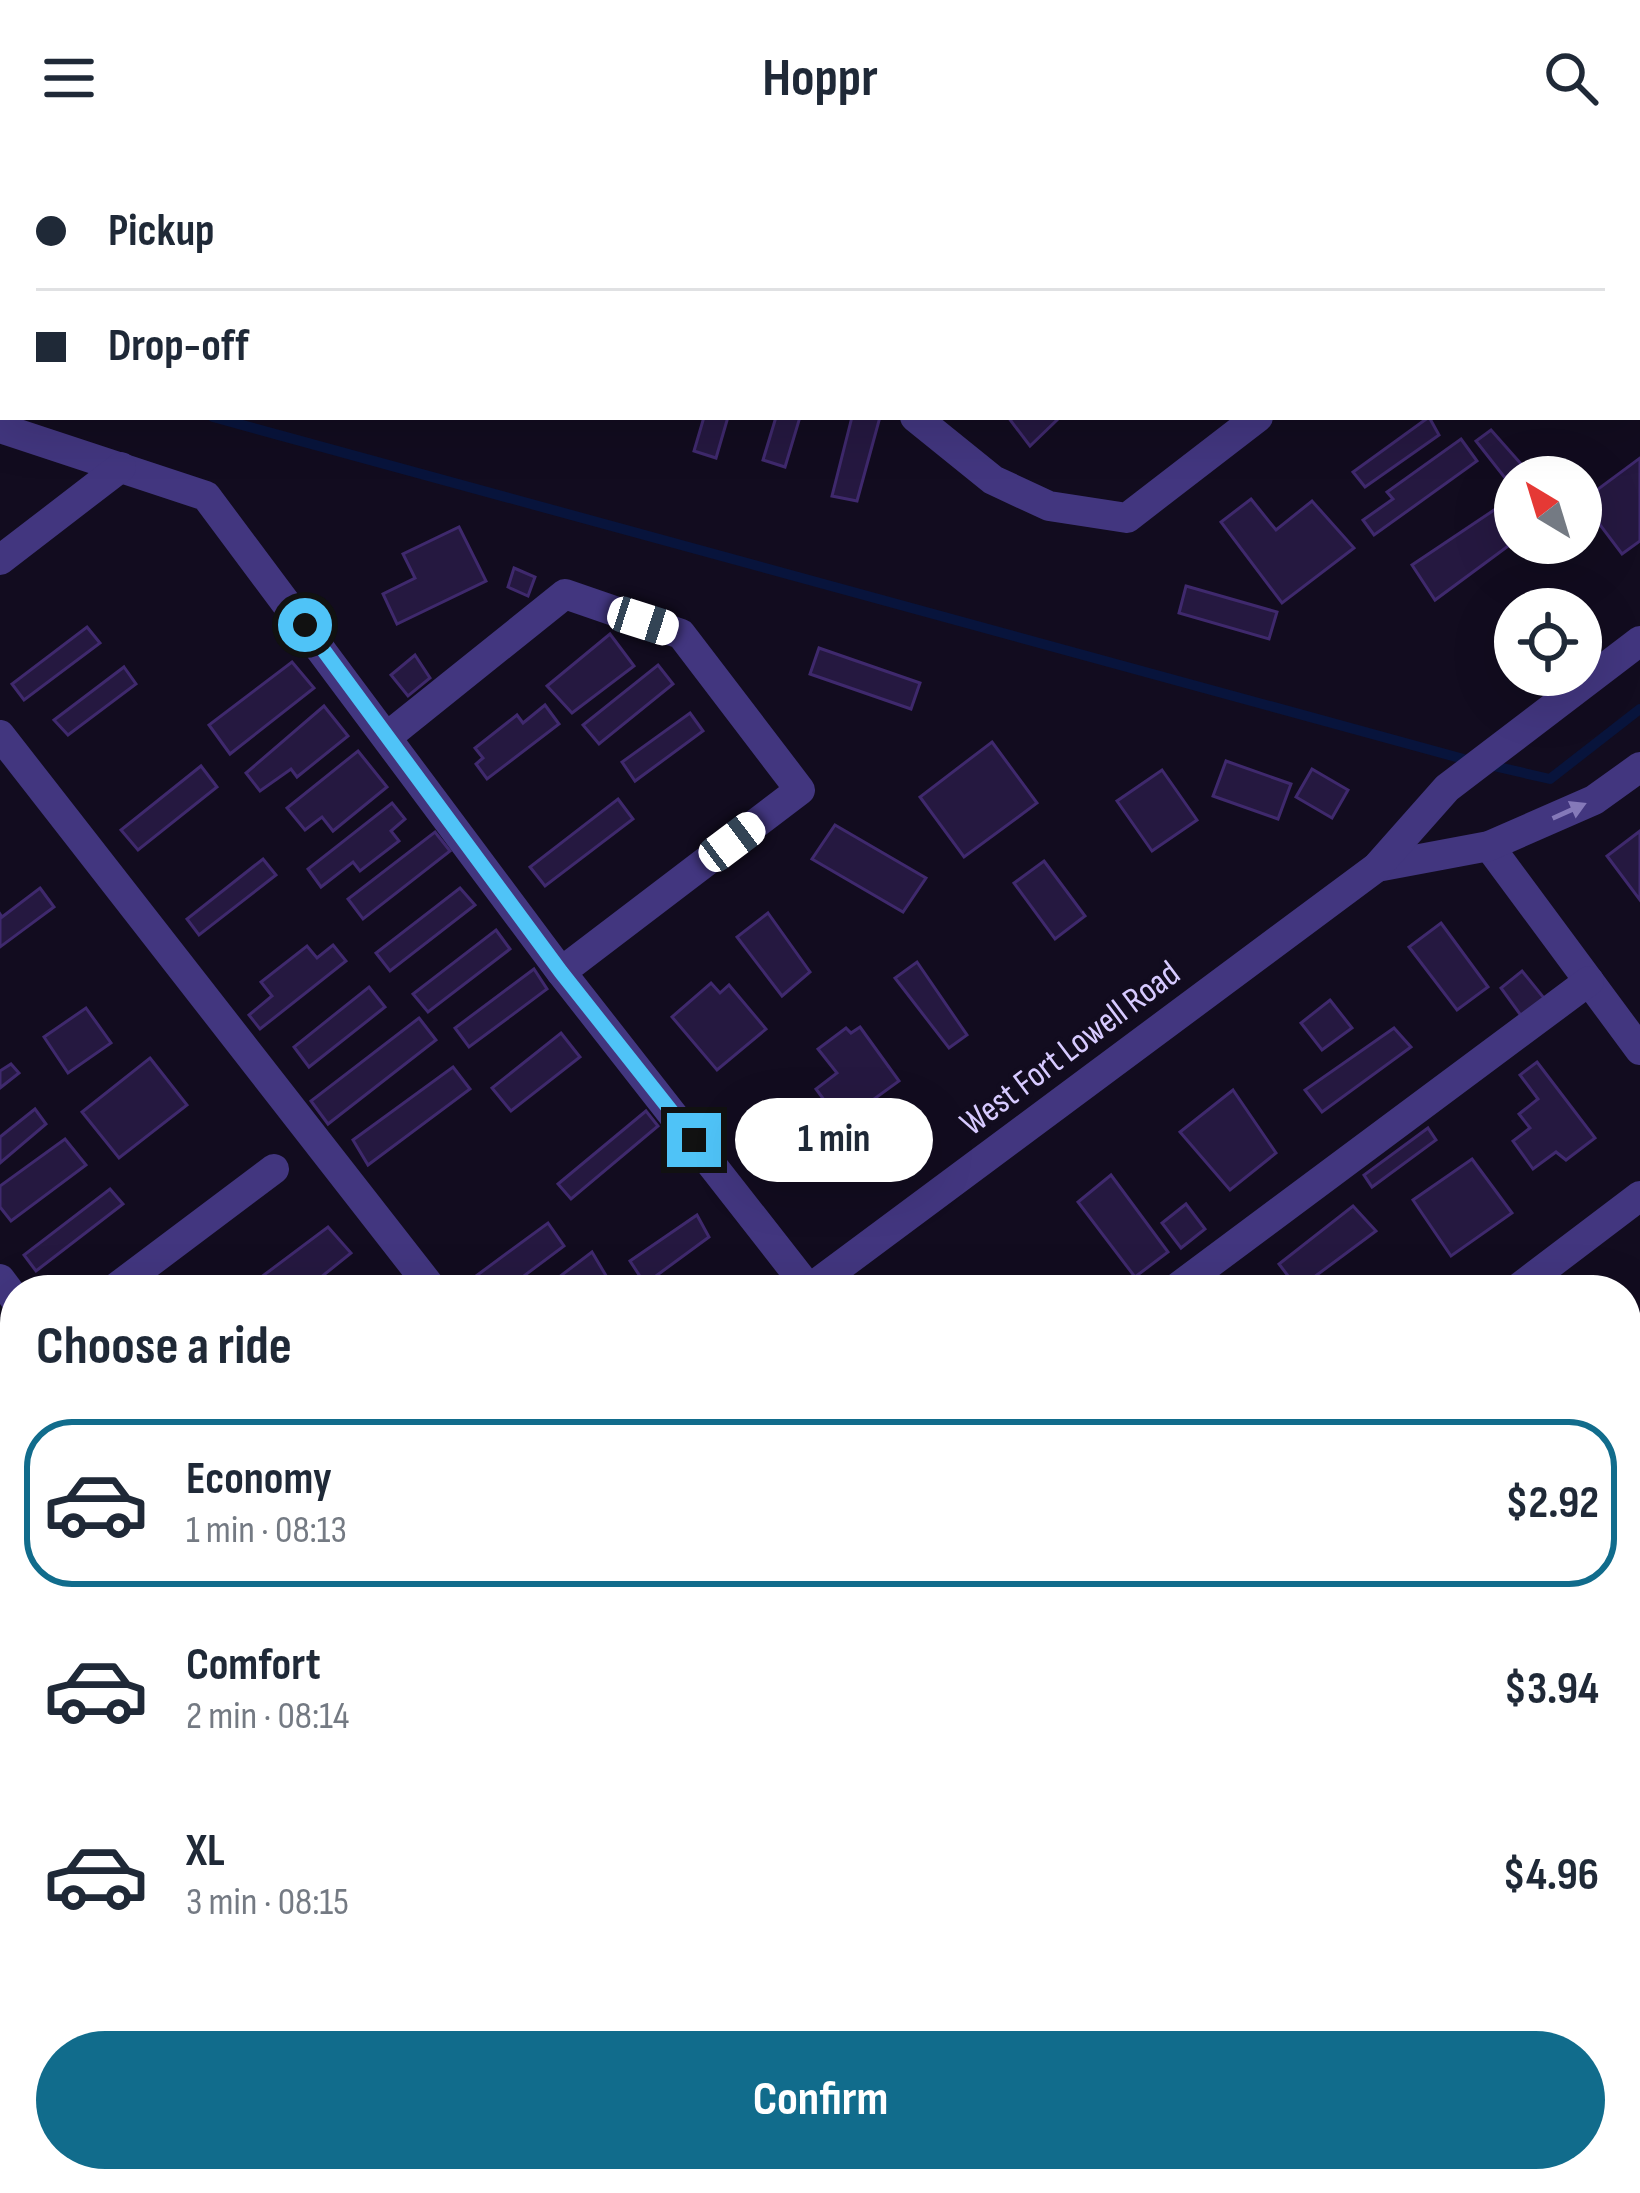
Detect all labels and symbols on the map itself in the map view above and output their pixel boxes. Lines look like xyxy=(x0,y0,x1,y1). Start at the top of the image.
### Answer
north arrow xyxy=(1494,456,1602,564)
car xyxy=(603,593,683,649)
route start xyxy=(278,598,332,652)
one-way arrow xyxy=(1551,801,1586,821)
car xyxy=(692,806,772,878)
street label: West Fort Lowell Road xyxy=(952,952,1189,1146)
callout: 1 min xyxy=(736,1098,934,1182)
route end xyxy=(667,1113,721,1167)

